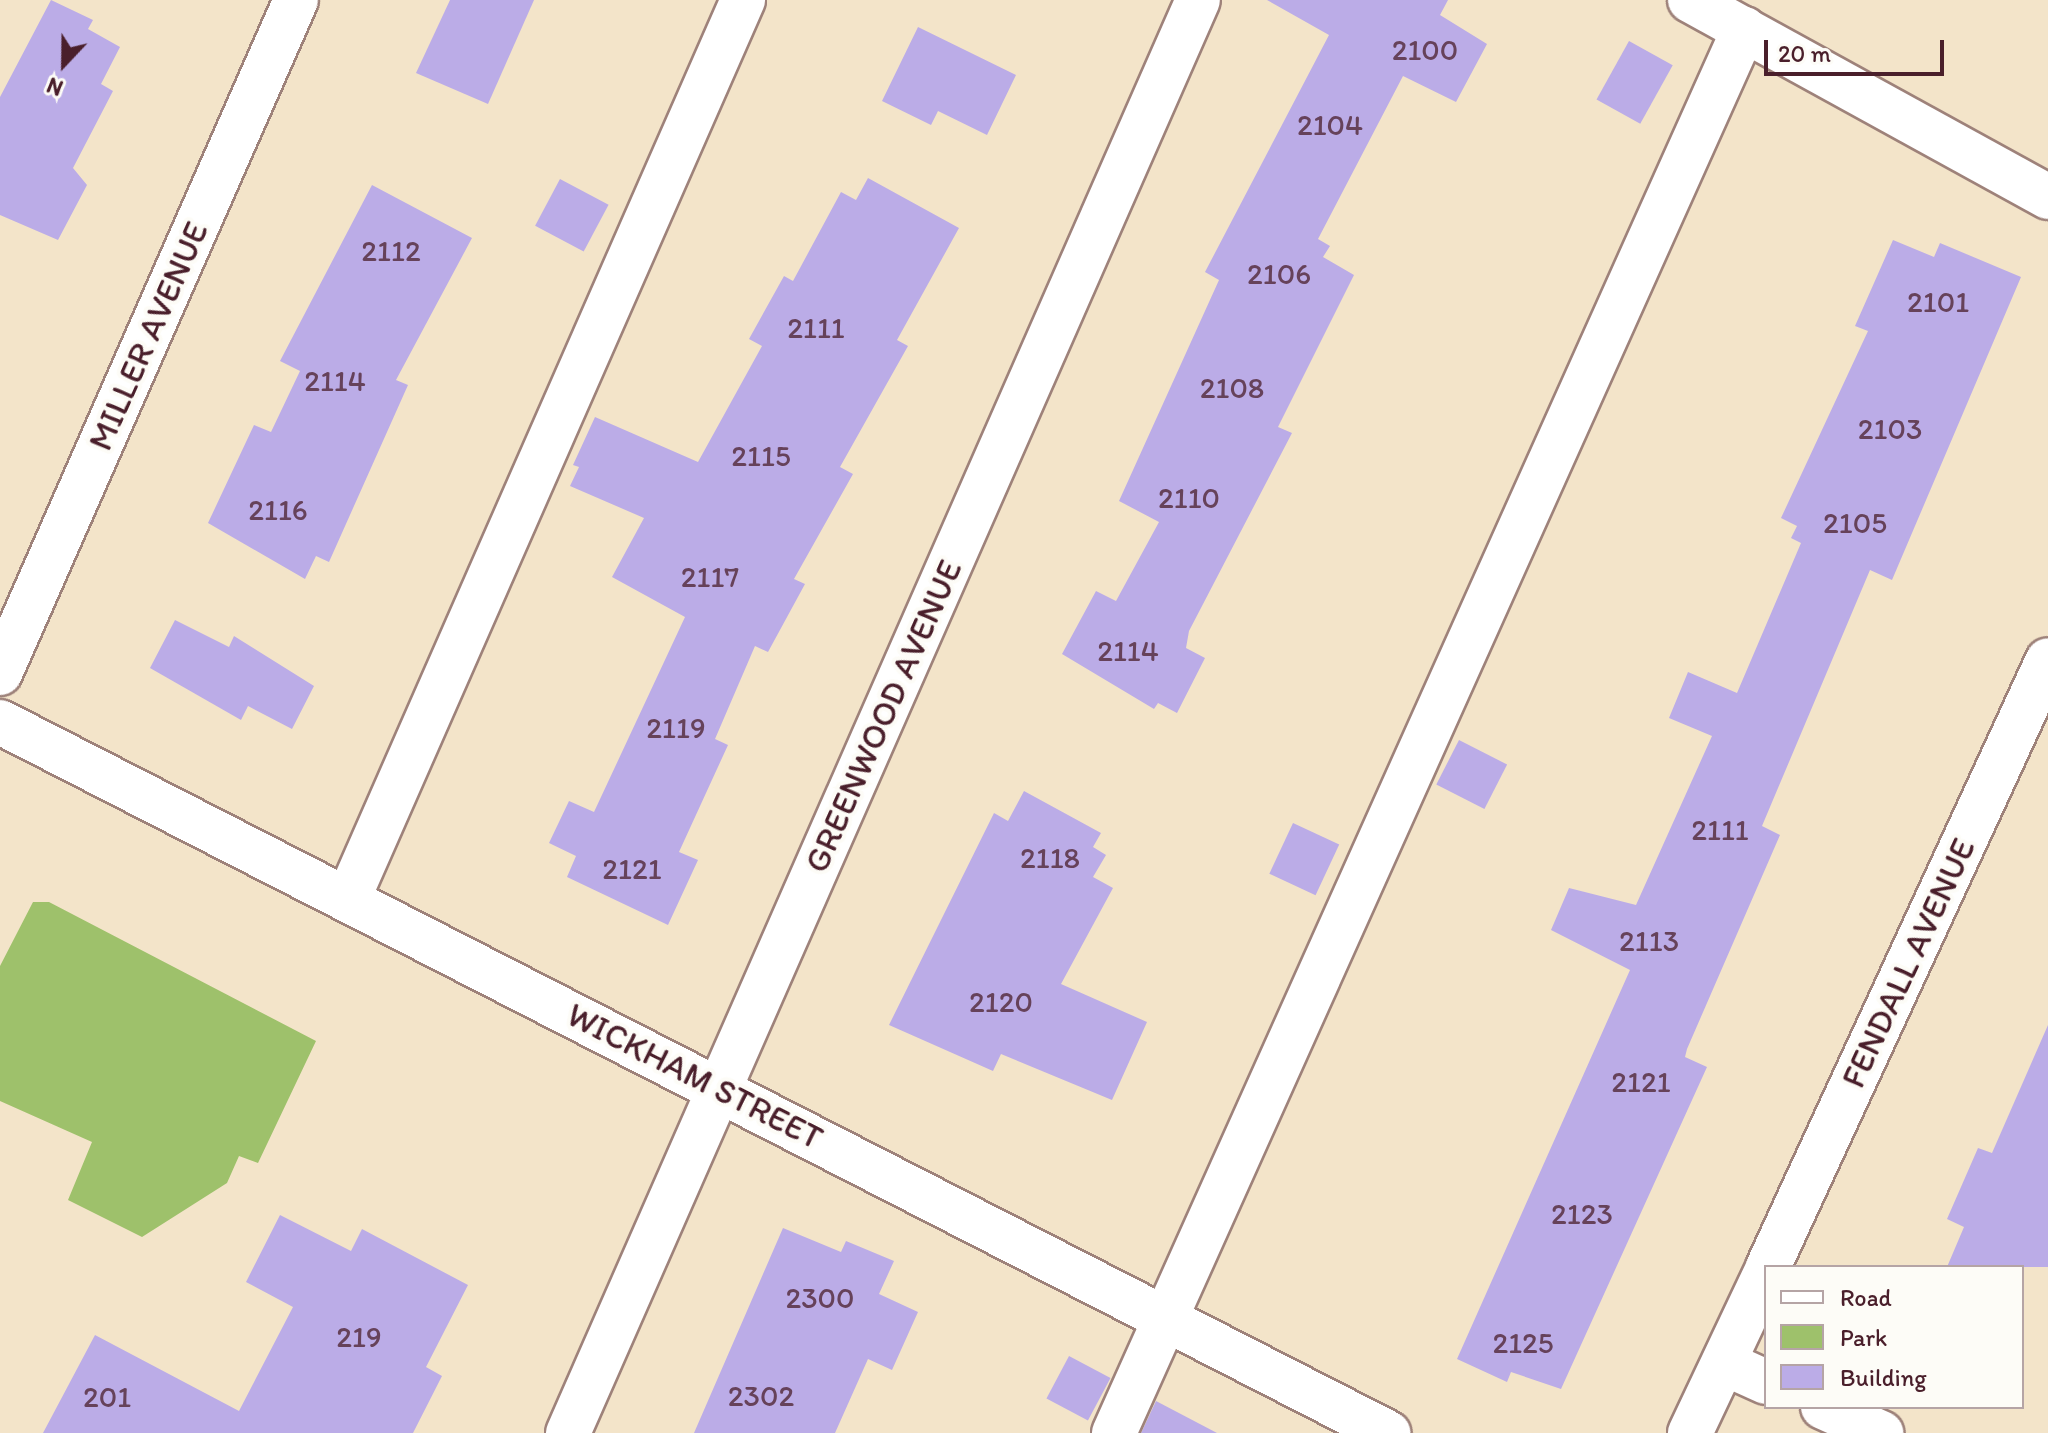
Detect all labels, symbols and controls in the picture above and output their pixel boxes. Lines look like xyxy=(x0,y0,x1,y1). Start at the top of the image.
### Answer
north arrow xyxy=(24,24,104,104)
scale bar xyxy=(1768,24,1948,74)
house number: 2100 xyxy=(1392,32,1458,68)
text: 20 m xyxy=(1778,39,1831,68)
text: N xyxy=(43,71,67,102)
house number: 2104 xyxy=(1297,107,1363,143)
street label: MILLER AVENUE xyxy=(80,216,216,456)
house number: 2112 xyxy=(361,233,421,269)
house number: 2106 xyxy=(1247,256,1311,292)
house number: 2101 xyxy=(1907,284,1969,320)
house number: 2111 xyxy=(787,310,845,346)
house number: 2114 xyxy=(304,363,366,399)
house number: 2108 xyxy=(1200,370,1264,406)
house number: 2103 xyxy=(1858,411,1922,447)
house number: 2115 xyxy=(731,438,791,474)
house number: 2110 xyxy=(1158,480,1220,516)
house number: 2116 xyxy=(248,492,308,528)
house number: 2105 xyxy=(1823,505,1887,541)
street label: GREENWOOD AVENUE xyxy=(796,554,970,878)
house number: 2117 xyxy=(681,559,739,595)
house number: 2114 xyxy=(1097,633,1159,669)
house number: 2119 xyxy=(646,710,706,746)
house number: 2111 xyxy=(1691,812,1749,848)
street label: FENDALL AVENUE xyxy=(1833,832,1983,1094)
house number: 2118 xyxy=(1020,840,1080,876)
house number: 2121 xyxy=(602,851,662,887)
house number: 2113 xyxy=(1619,923,1679,959)
house number: 2120 xyxy=(969,984,1033,1020)
street label: WICKHAM STREET xyxy=(560,994,830,1158)
house number: 2121 xyxy=(1611,1064,1671,1100)
house number: 2123 xyxy=(1551,1196,1613,1232)
legend xyxy=(1764,1265,2024,1409)
house number: 2300 xyxy=(785,1280,855,1316)
text: Road xyxy=(1840,1283,1892,1312)
house number: 219 xyxy=(336,1319,382,1355)
text: Park xyxy=(1840,1323,1887,1352)
house number: 2125 xyxy=(1492,1325,1554,1361)
text: Building xyxy=(1840,1363,1927,1392)
house number: 2302 xyxy=(728,1378,794,1414)
house number: 201 xyxy=(83,1379,131,1415)

